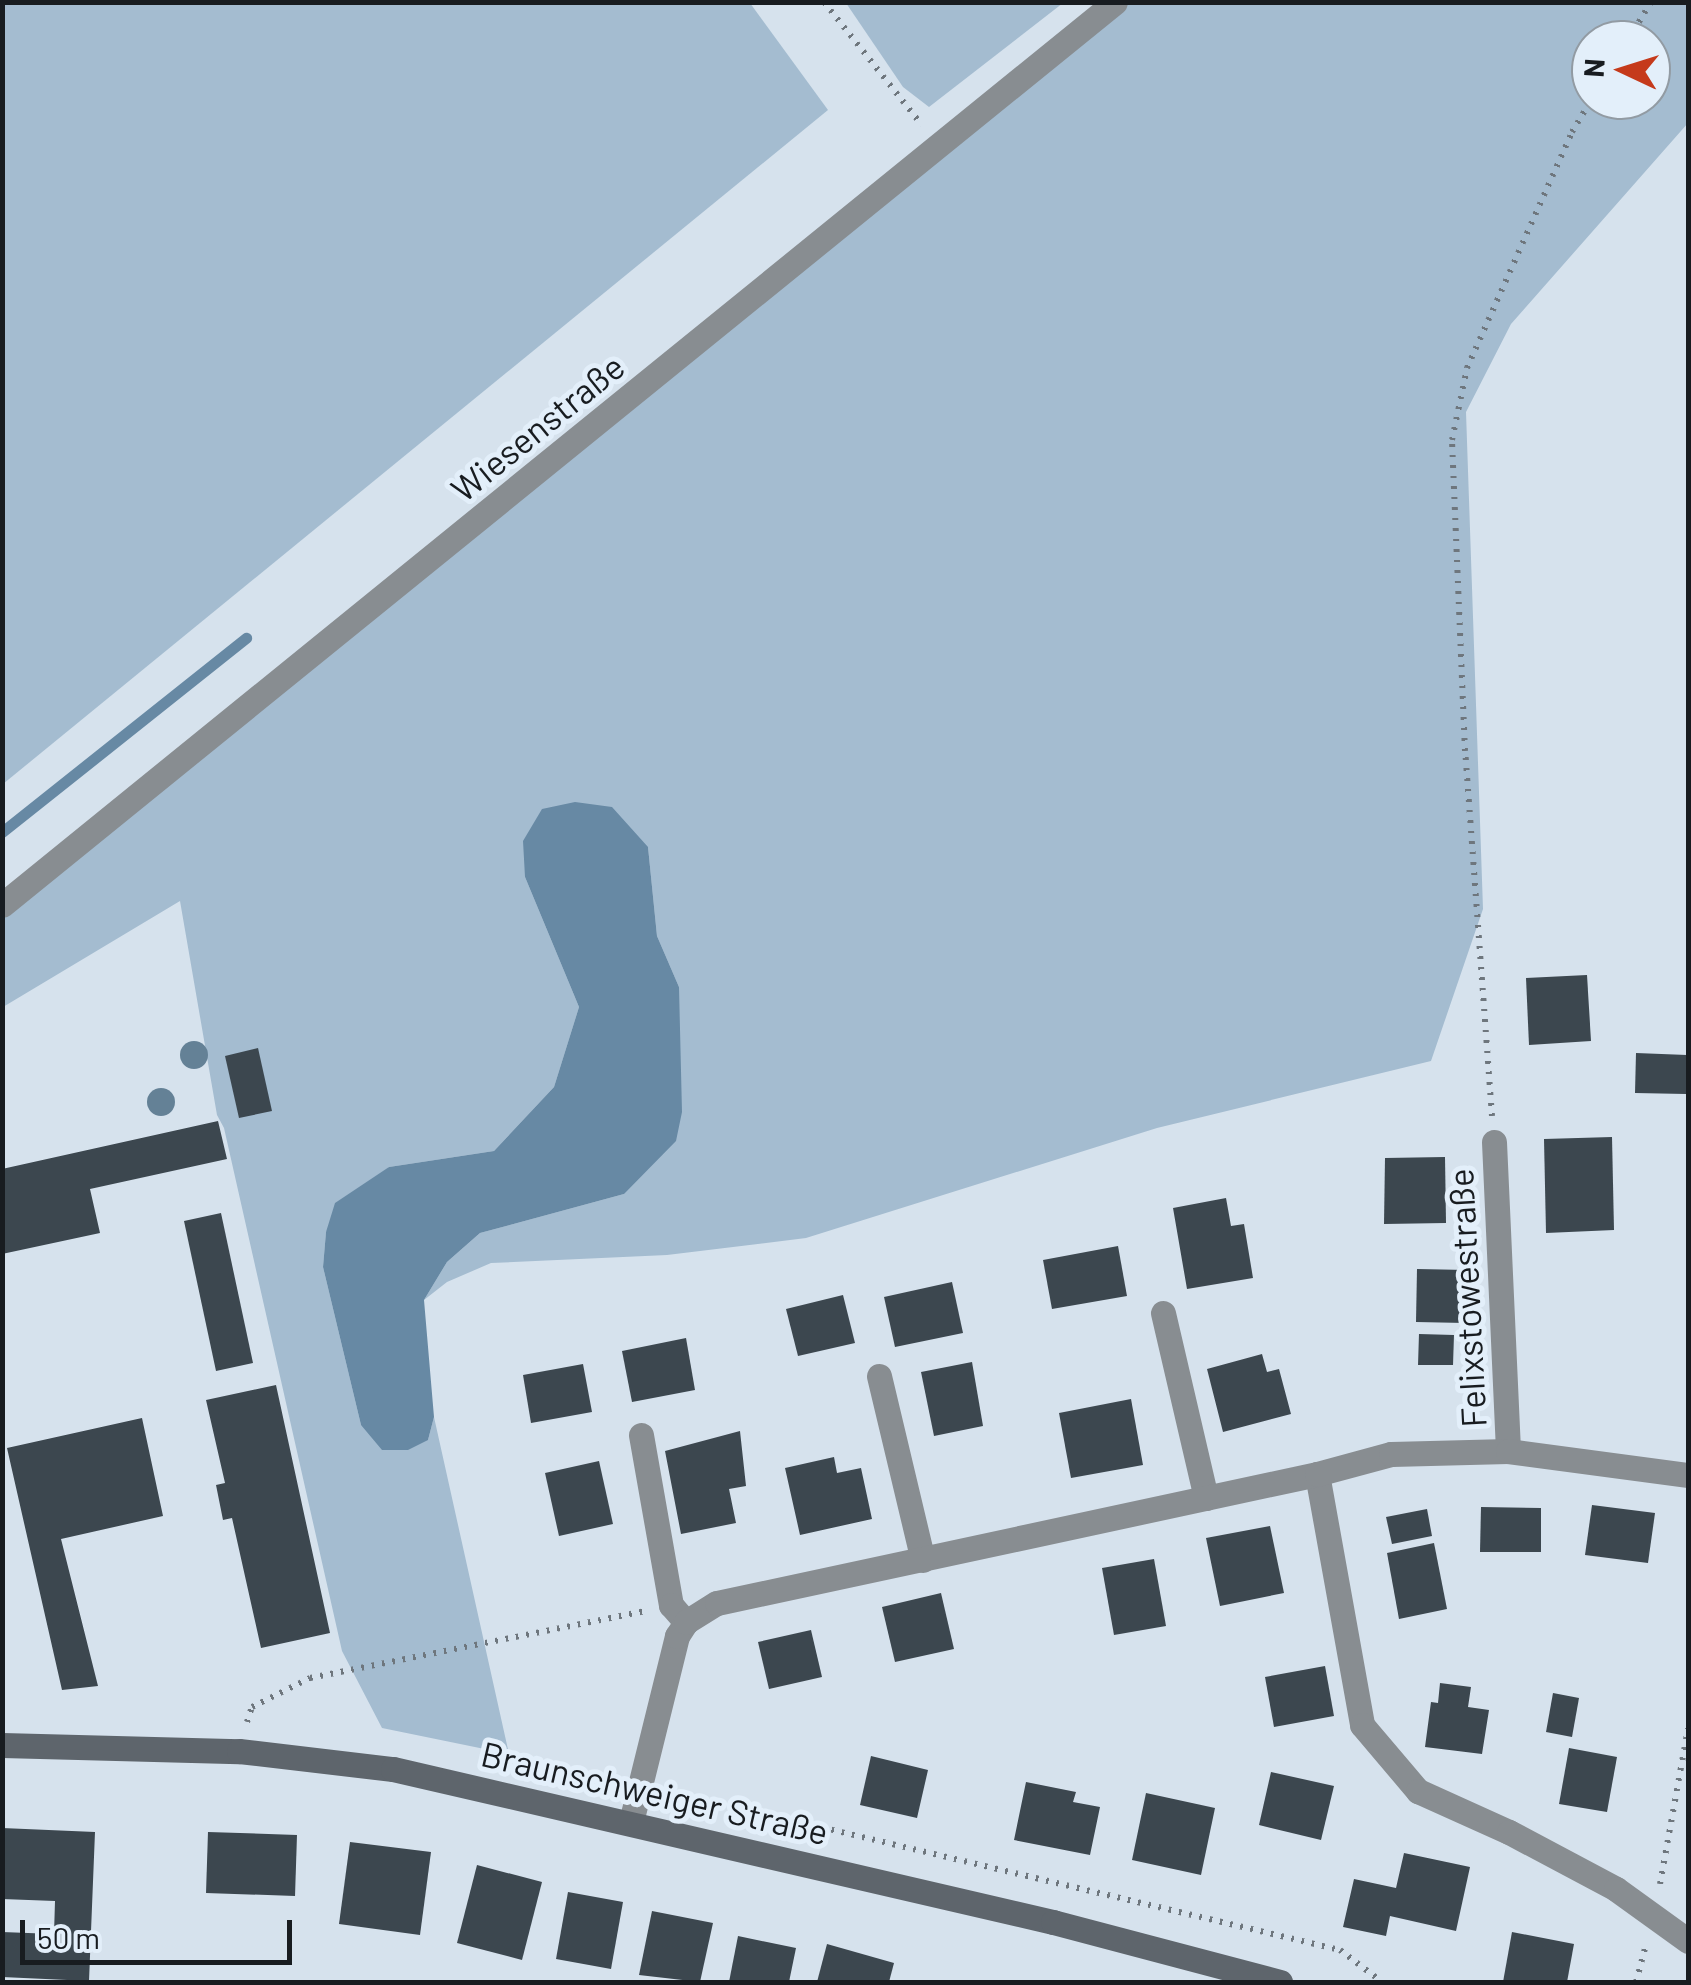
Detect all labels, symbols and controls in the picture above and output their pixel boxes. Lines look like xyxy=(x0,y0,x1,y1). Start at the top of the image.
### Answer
north arrow xyxy=(1571,20,1671,120)
text: N xyxy=(1575,58,1611,79)
street label: Wiesenstraße xyxy=(442,344,632,510)
street label: Felixstowestraße xyxy=(1438,1167,1494,1429)
street label: Braunschweiger Straße xyxy=(477,1732,833,1852)
scale bar xyxy=(25,1900,298,1962)
text: 50 m xyxy=(37,1919,100,1955)

